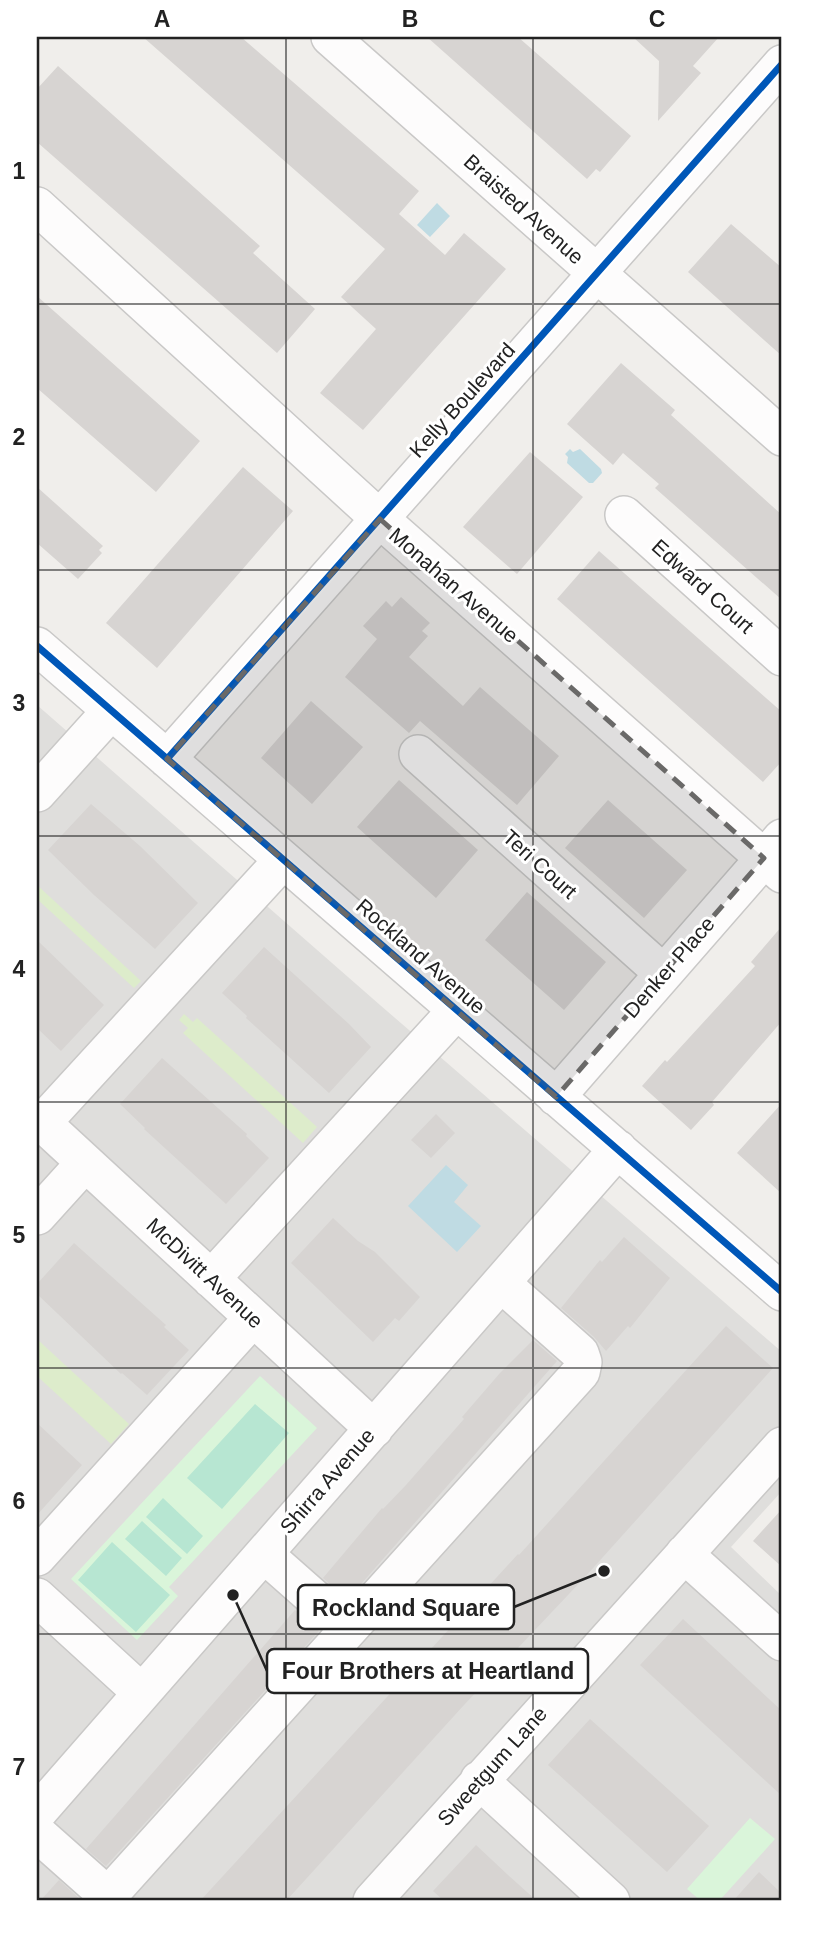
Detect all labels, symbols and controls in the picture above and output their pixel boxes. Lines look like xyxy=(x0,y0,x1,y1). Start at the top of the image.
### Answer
text: A xyxy=(154,6,170,32)
text: B xyxy=(402,6,418,32)
text: C xyxy=(649,6,665,32)
street label: Braisted Avenue xyxy=(460,149,588,269)
text: 1 xyxy=(13,158,26,184)
street label: Kelly Boulevard xyxy=(405,338,519,462)
text: 2 xyxy=(13,424,25,450)
street label: Monahan Avenue xyxy=(385,523,523,647)
street label: Edward Court xyxy=(648,534,759,638)
text: 3 xyxy=(13,690,25,716)
street label: Teri Court xyxy=(498,825,582,903)
street label: Rockland Avenue xyxy=(352,894,490,1018)
street label: Denker Place xyxy=(619,912,719,1022)
text: 4 xyxy=(13,956,26,982)
street label: McDivitt Avenue xyxy=(142,1213,268,1333)
text: 5 xyxy=(13,1222,26,1248)
street label: Shirra Avenue xyxy=(275,1424,379,1538)
text: 6 xyxy=(13,1488,25,1514)
callout: Rockland Square xyxy=(298,1585,514,1629)
text: Rockland Square xyxy=(312,1595,500,1621)
callout: Four Brothers at Heartland xyxy=(267,1649,588,1693)
text: Four Brothers at Heartland xyxy=(282,1658,574,1684)
street label: Sweetgum Lane xyxy=(433,1702,551,1830)
text: 7 xyxy=(13,1754,25,1780)

